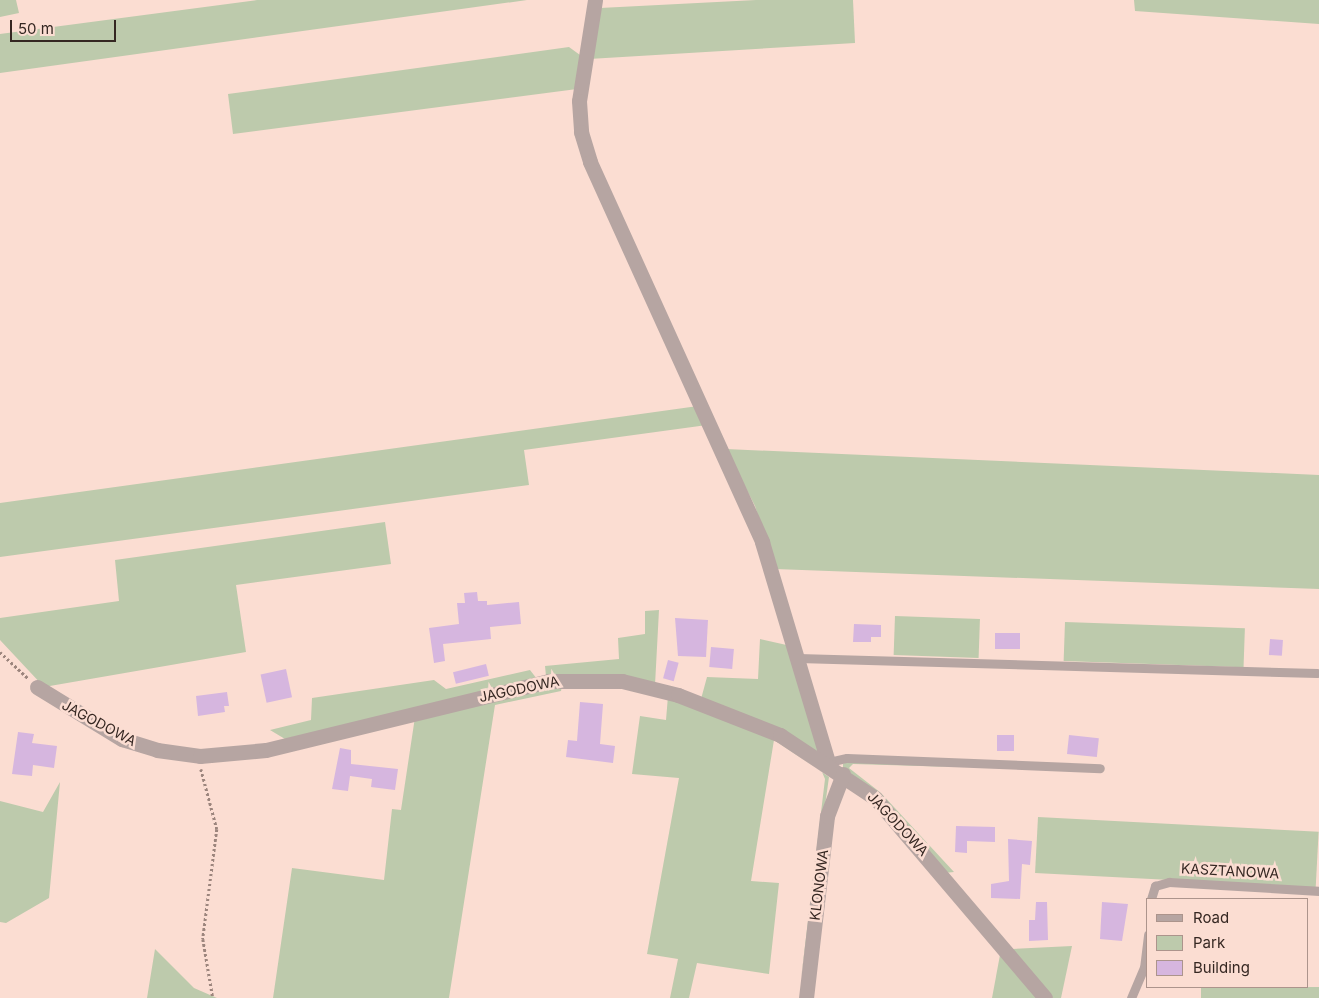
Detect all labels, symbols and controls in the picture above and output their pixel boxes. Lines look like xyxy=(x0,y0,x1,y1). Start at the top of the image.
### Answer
scale bar xyxy=(12,10,119,42)
text: 50 m xyxy=(18,19,54,38)
street label: JAGODOWA xyxy=(477,672,561,706)
street label: JAGODOWA xyxy=(59,696,139,750)
street label: JAGODOWA xyxy=(864,788,932,860)
street label: KLONOWA xyxy=(806,848,832,922)
street label: KASZTANOWA xyxy=(1180,860,1280,882)
legend xyxy=(1146,898,1309,988)
text: Road xyxy=(1193,908,1229,927)
text: Park xyxy=(1193,933,1225,952)
text: Building xyxy=(1193,958,1250,977)

